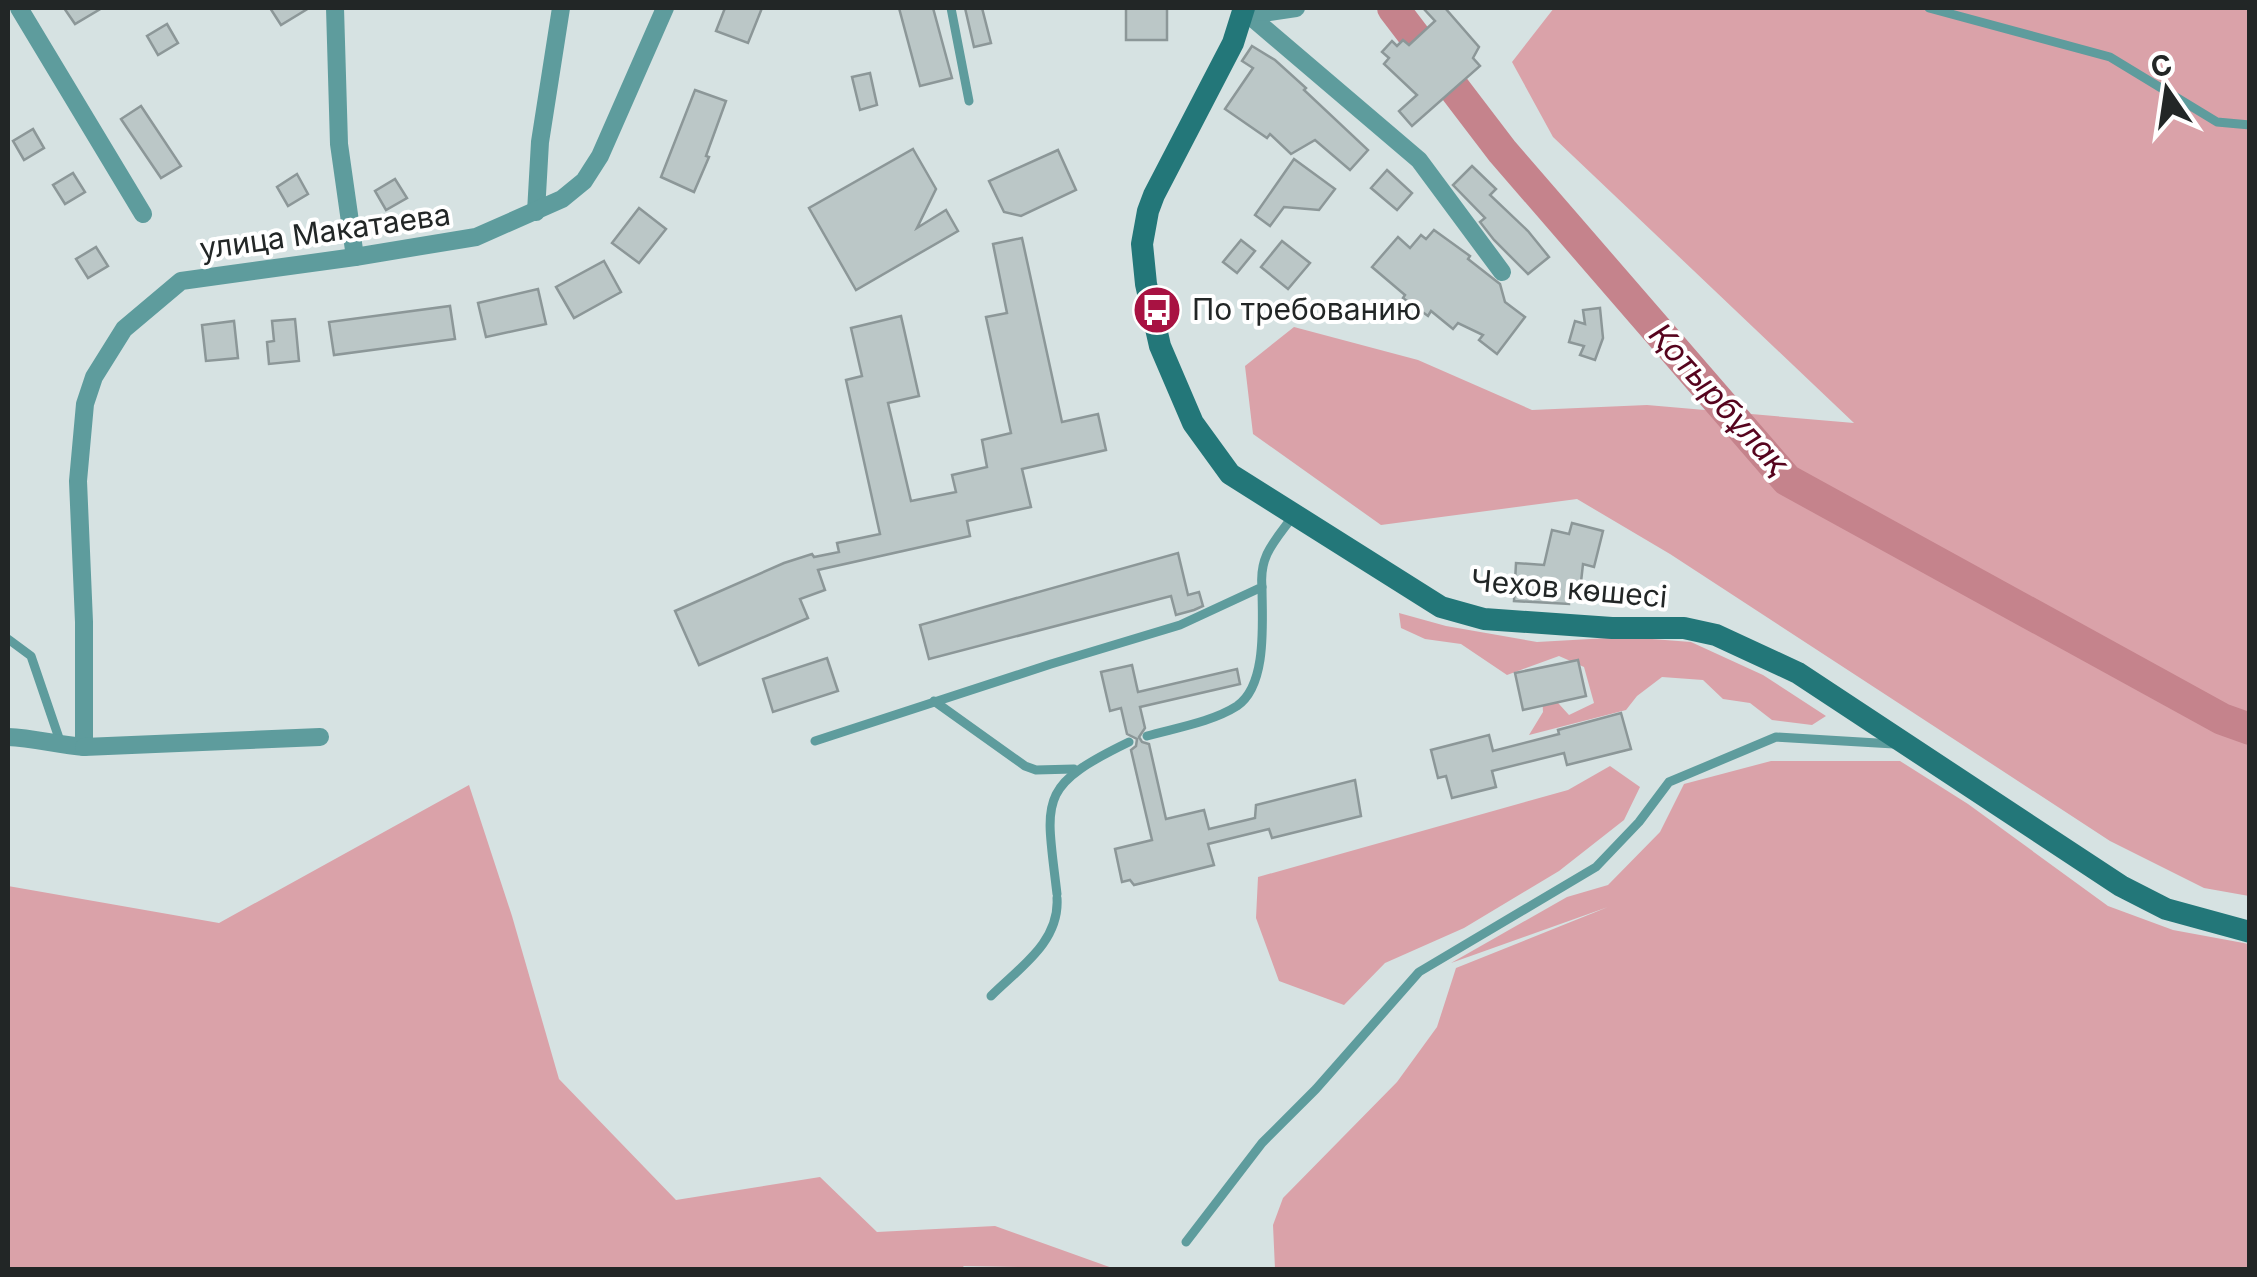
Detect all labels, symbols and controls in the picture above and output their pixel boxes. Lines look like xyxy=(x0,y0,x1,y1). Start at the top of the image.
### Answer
north arrow xyxy=(2117,40,2217,140)
text: С xyxy=(2147,47,2175,85)
street label: улица Макатаева xyxy=(197,196,453,266)
bus stop icon: По требованию xyxy=(1131,284,1183,336)
place label: По требованию xyxy=(1192,291,1421,327)
water label: Қотырбұлақ xyxy=(1641,315,1798,483)
street label: Чехов көшесі xyxy=(1469,561,1669,615)

